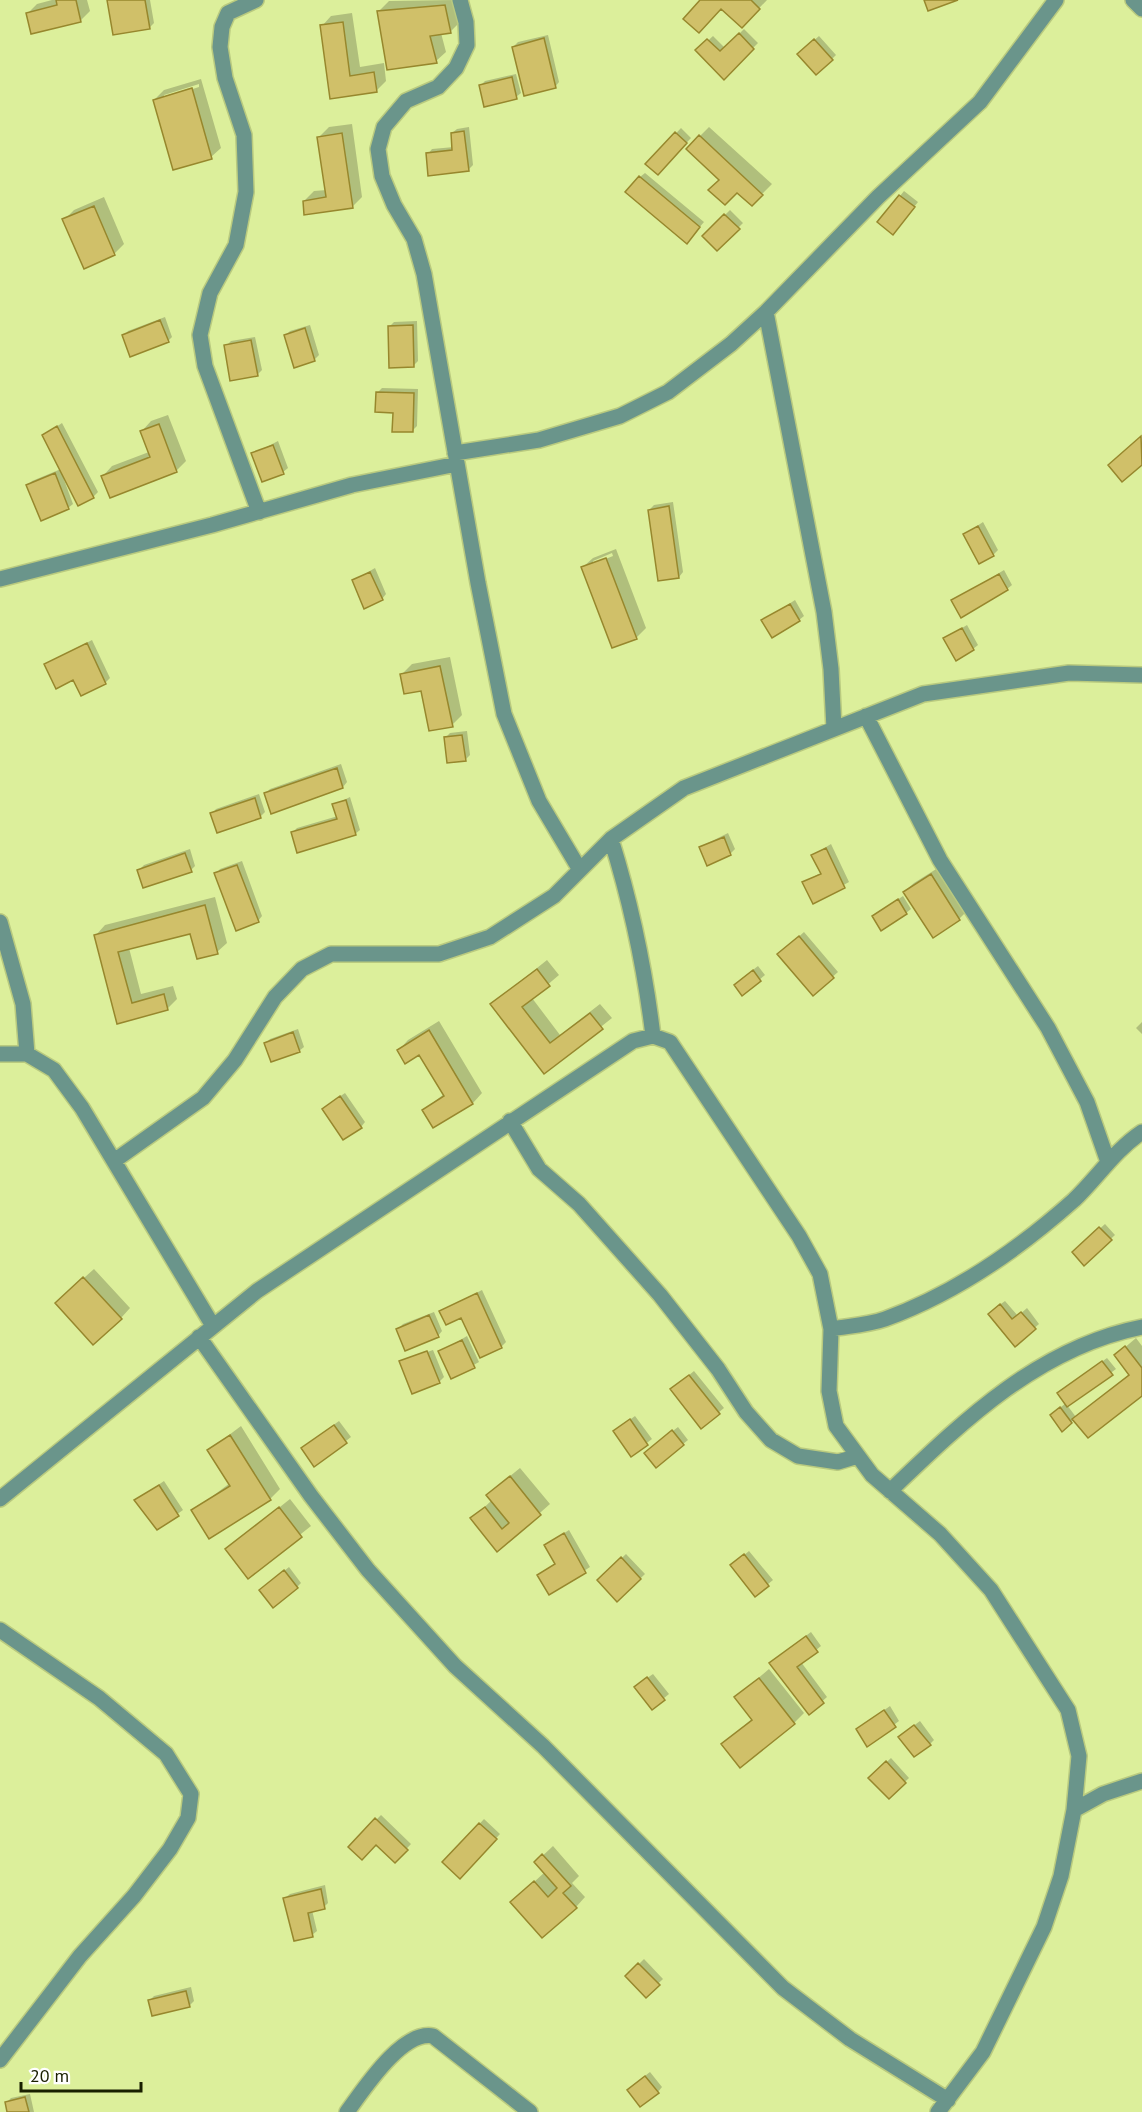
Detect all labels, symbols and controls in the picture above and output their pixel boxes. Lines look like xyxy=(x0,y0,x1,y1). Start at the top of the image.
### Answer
scale bar xyxy=(21,2055,141,2093)
text: 20 m xyxy=(30,2064,69,2087)

